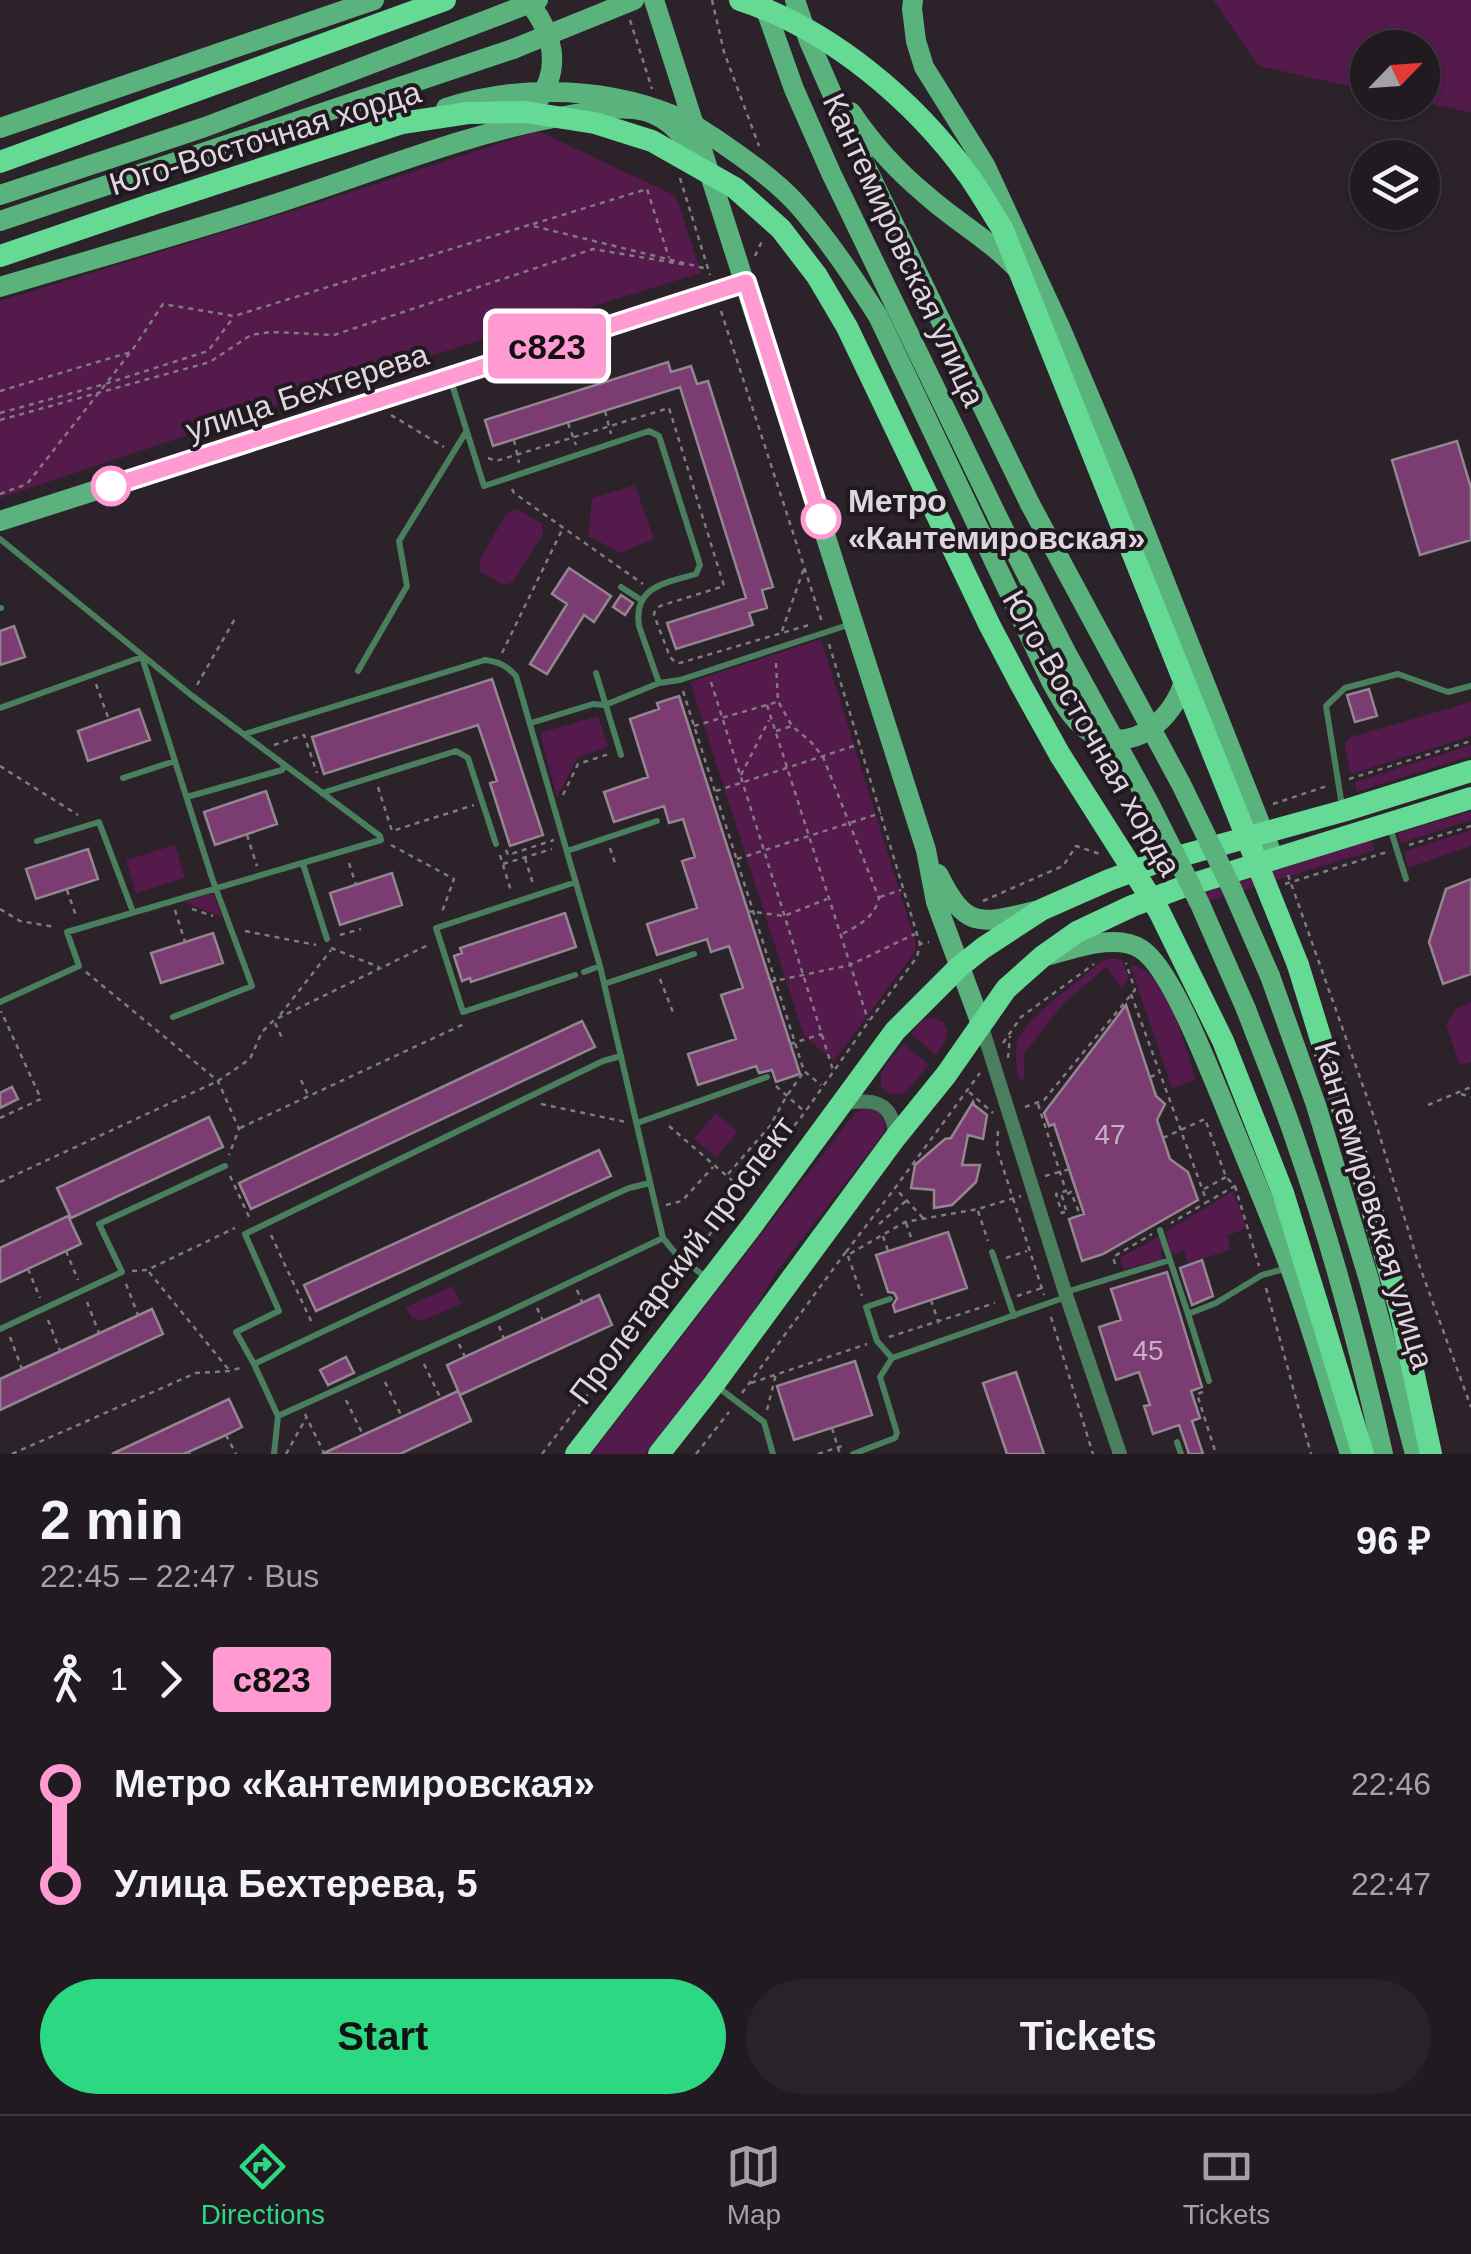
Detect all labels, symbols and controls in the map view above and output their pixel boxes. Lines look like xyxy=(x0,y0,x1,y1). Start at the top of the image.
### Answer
north arrow xyxy=(1350,30,1440,120)
map controls xyxy=(1350,30,1440,230)
street label: Юго-Восточная хорда xyxy=(105,73,425,203)
street label: Кантемировская улица xyxy=(816,88,992,412)
button: layers xyxy=(1350,140,1440,230)
line badge: с823 xyxy=(477,314,617,378)
text: с823 xyxy=(508,327,586,366)
street label: улица Бехтерева xyxy=(181,336,433,448)
unlabelled marker xyxy=(92,467,130,505)
place label: Метро «Кантемировская» xyxy=(848,483,1145,556)
marker: Метро «Кантемировская» xyxy=(802,500,840,538)
street label: Юго-Восточная хорда xyxy=(996,584,1189,882)
street label: Кантемировская улица xyxy=(1307,1037,1441,1374)
street label: Пролетарский проспект xyxy=(562,1109,802,1411)
house number: 47 xyxy=(1094,1119,1126,1150)
house number: 45 xyxy=(1132,1335,1164,1366)
text: 2 min xyxy=(40,1489,184,1551)
text: 96 ₽ xyxy=(1356,1520,1431,1562)
text: 22:45 – 22:47 · Bus xyxy=(40,1558,319,1594)
icon: walk xyxy=(40,1652,95,1707)
icon: forward xyxy=(143,1652,198,1707)
text: с823 xyxy=(233,1660,311,1699)
text: 1 xyxy=(110,1661,128,1697)
text: Метро «Кантемировская» xyxy=(114,1763,595,1805)
text: 22:46 xyxy=(1351,1766,1431,1802)
text: Улица Бехтерева, 5 xyxy=(114,1863,478,1905)
text: 22:47 xyxy=(1351,1866,1431,1902)
button: Start xyxy=(40,1979,726,2094)
button: Tickets xyxy=(746,1979,1431,2094)
tab: Directions xyxy=(201,2139,325,2231)
tab: Map xyxy=(726,2139,781,2231)
tab: Tickets xyxy=(1183,2139,1270,2231)

